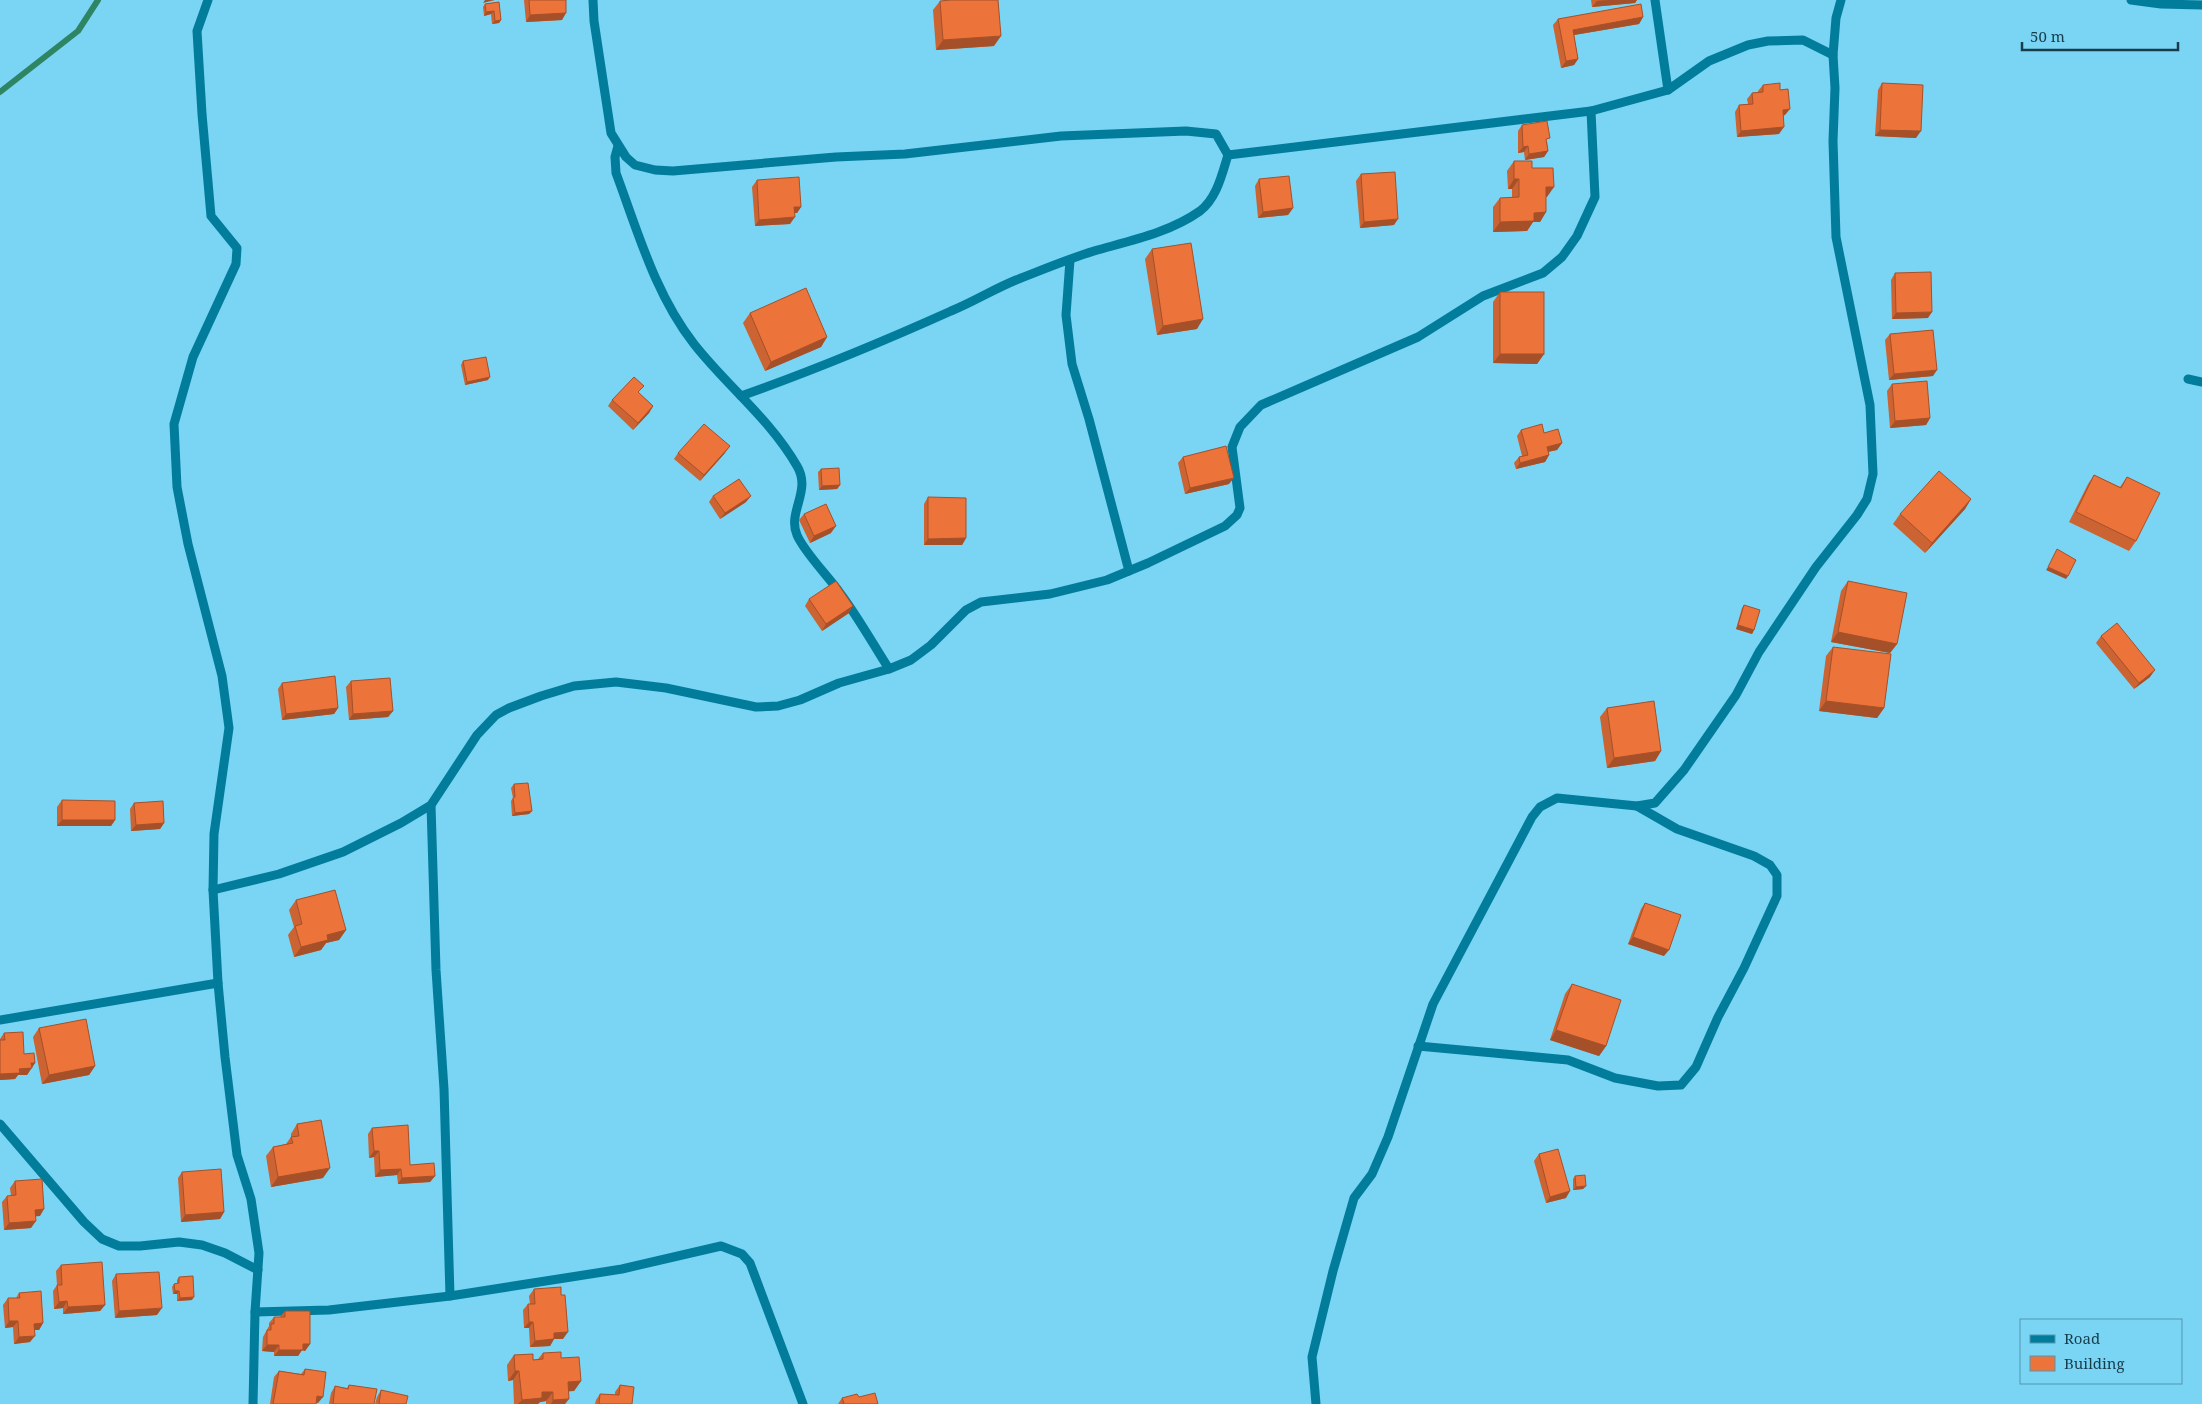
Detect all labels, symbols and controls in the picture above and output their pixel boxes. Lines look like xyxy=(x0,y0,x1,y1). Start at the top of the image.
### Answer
scale bar xyxy=(2022,20,2178,52)
text: 50 m xyxy=(2030,26,2065,46)
legend xyxy=(2020,1319,2182,1384)
text: Road xyxy=(2064,1328,2100,1348)
text: Building xyxy=(2064,1353,2125,1373)

